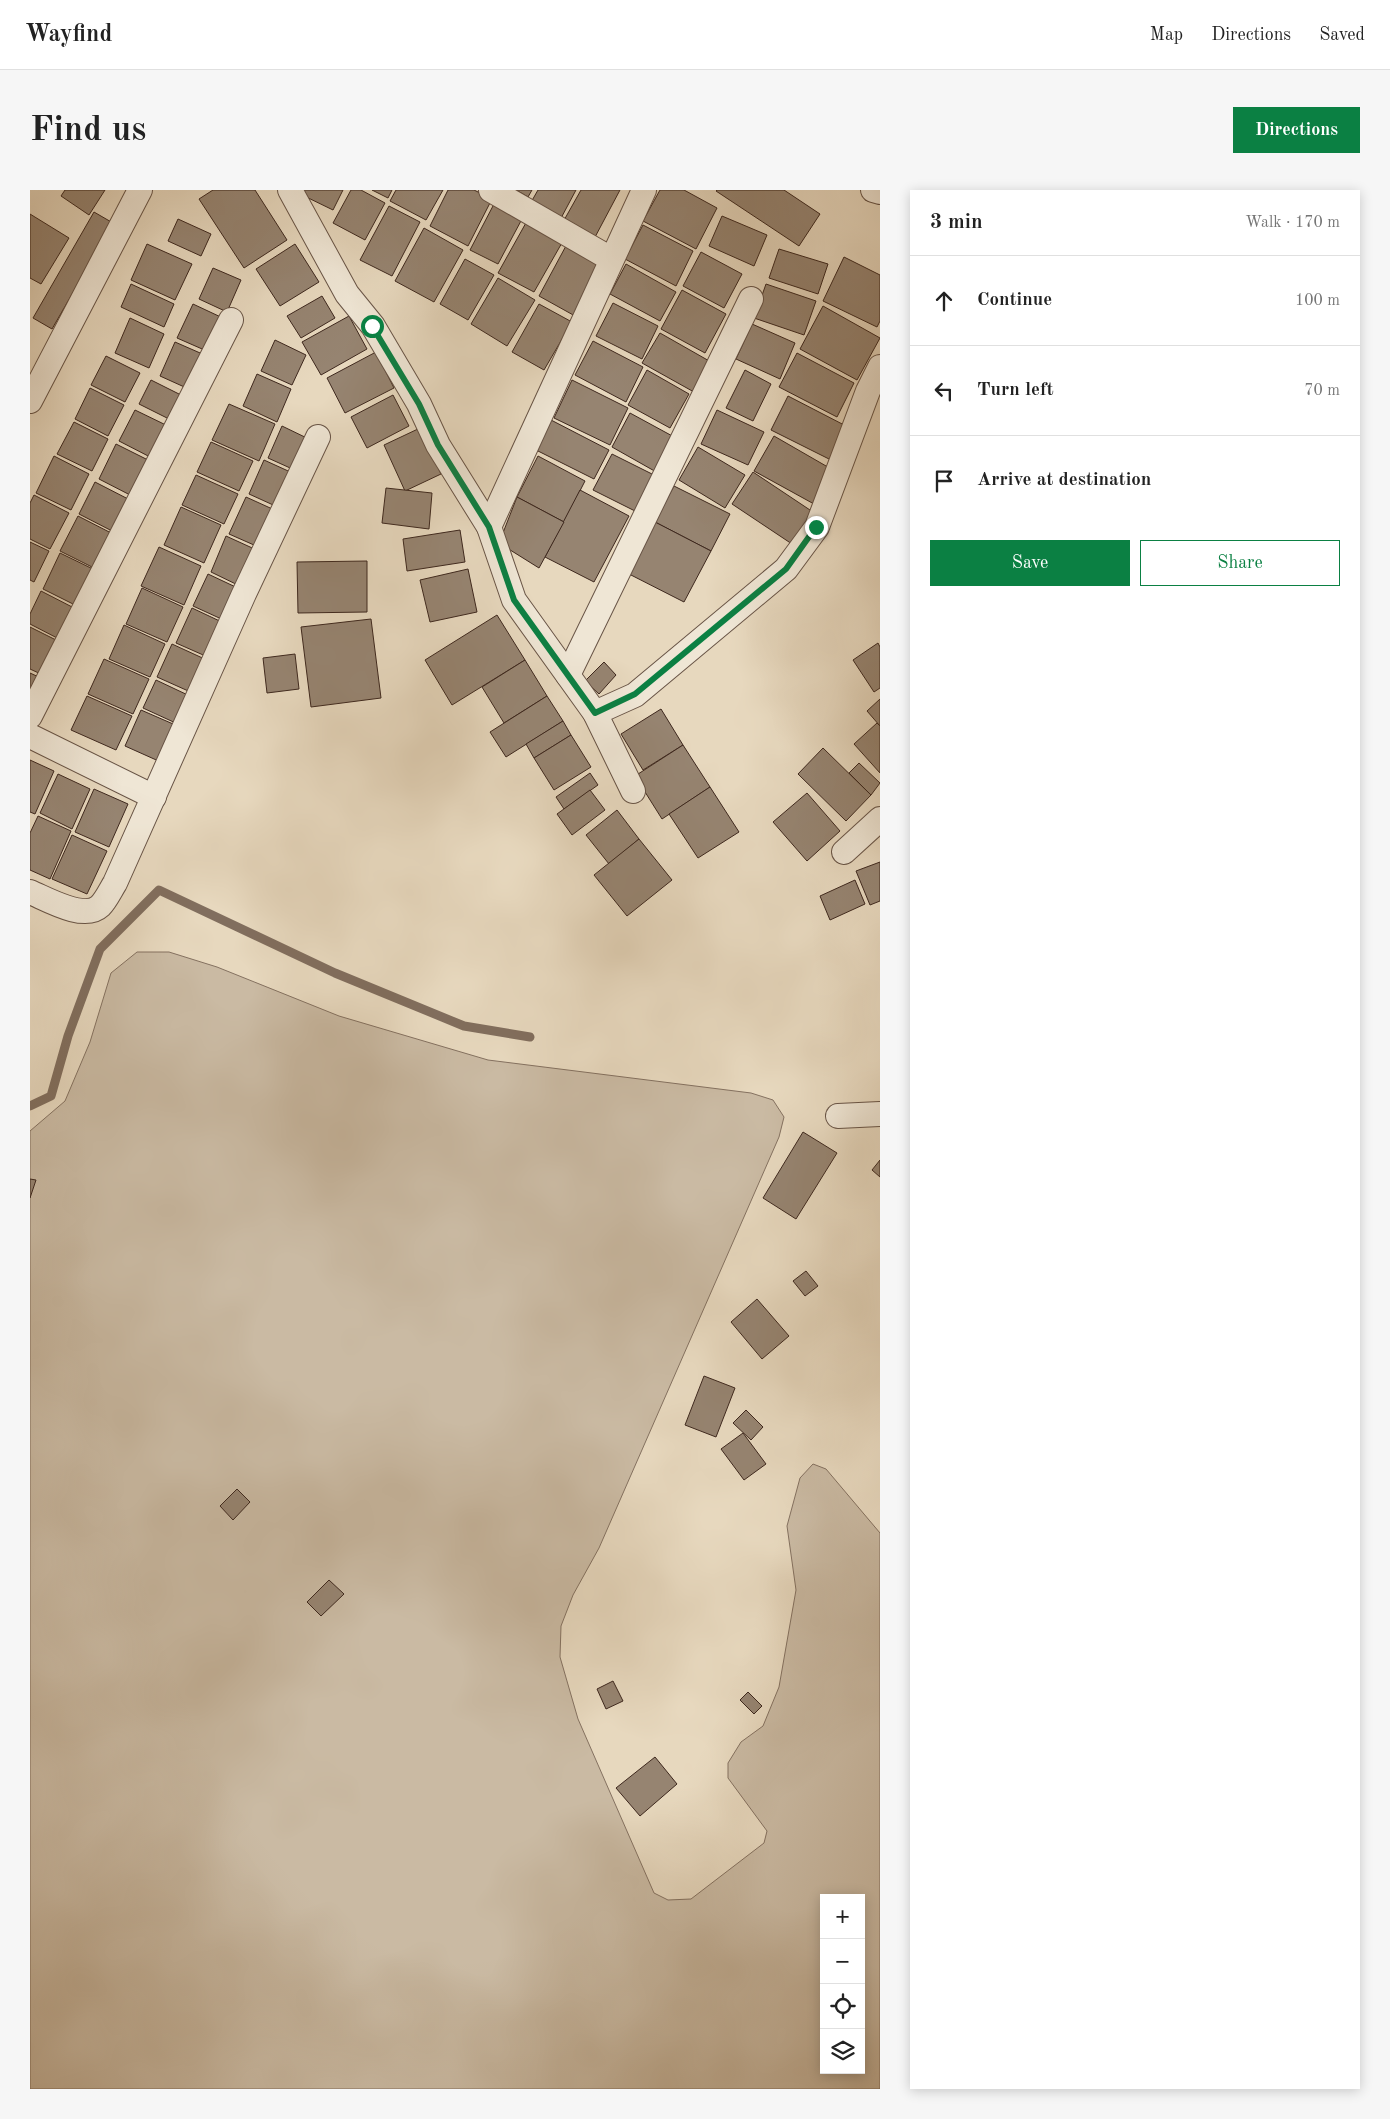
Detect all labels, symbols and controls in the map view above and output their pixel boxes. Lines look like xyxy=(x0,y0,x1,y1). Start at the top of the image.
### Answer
text: Wayfind xyxy=(25,23,112,47)
text: Map xyxy=(1150,26,1183,44)
text: Directions xyxy=(1211,26,1291,44)
text: Saved xyxy=(1319,26,1365,44)
button: Directions xyxy=(1233,107,1360,153)
text: Find us xyxy=(30,113,146,148)
text: 3 min xyxy=(930,212,983,233)
text: Walk · 170 m xyxy=(1245,215,1340,231)
icon: ahead xyxy=(930,287,958,315)
text: Continue xyxy=(977,291,1052,310)
text: 100 m xyxy=(1295,293,1340,309)
route start xyxy=(361,315,384,338)
icon: left xyxy=(930,377,958,405)
text: Turn left xyxy=(977,381,1054,400)
text: 70 m xyxy=(1304,383,1340,399)
icon: arrive xyxy=(930,467,958,495)
text: Arrive at destination xyxy=(977,471,1151,490)
route end xyxy=(805,516,828,539)
button: Save xyxy=(930,540,1130,586)
button: Share xyxy=(1140,540,1340,586)
map controls xyxy=(820,1894,865,2074)
button: + xyxy=(820,1894,865,1939)
button: − xyxy=(820,1939,865,1984)
button: locate xyxy=(820,1984,865,2029)
button: layers xyxy=(820,2029,865,2074)

